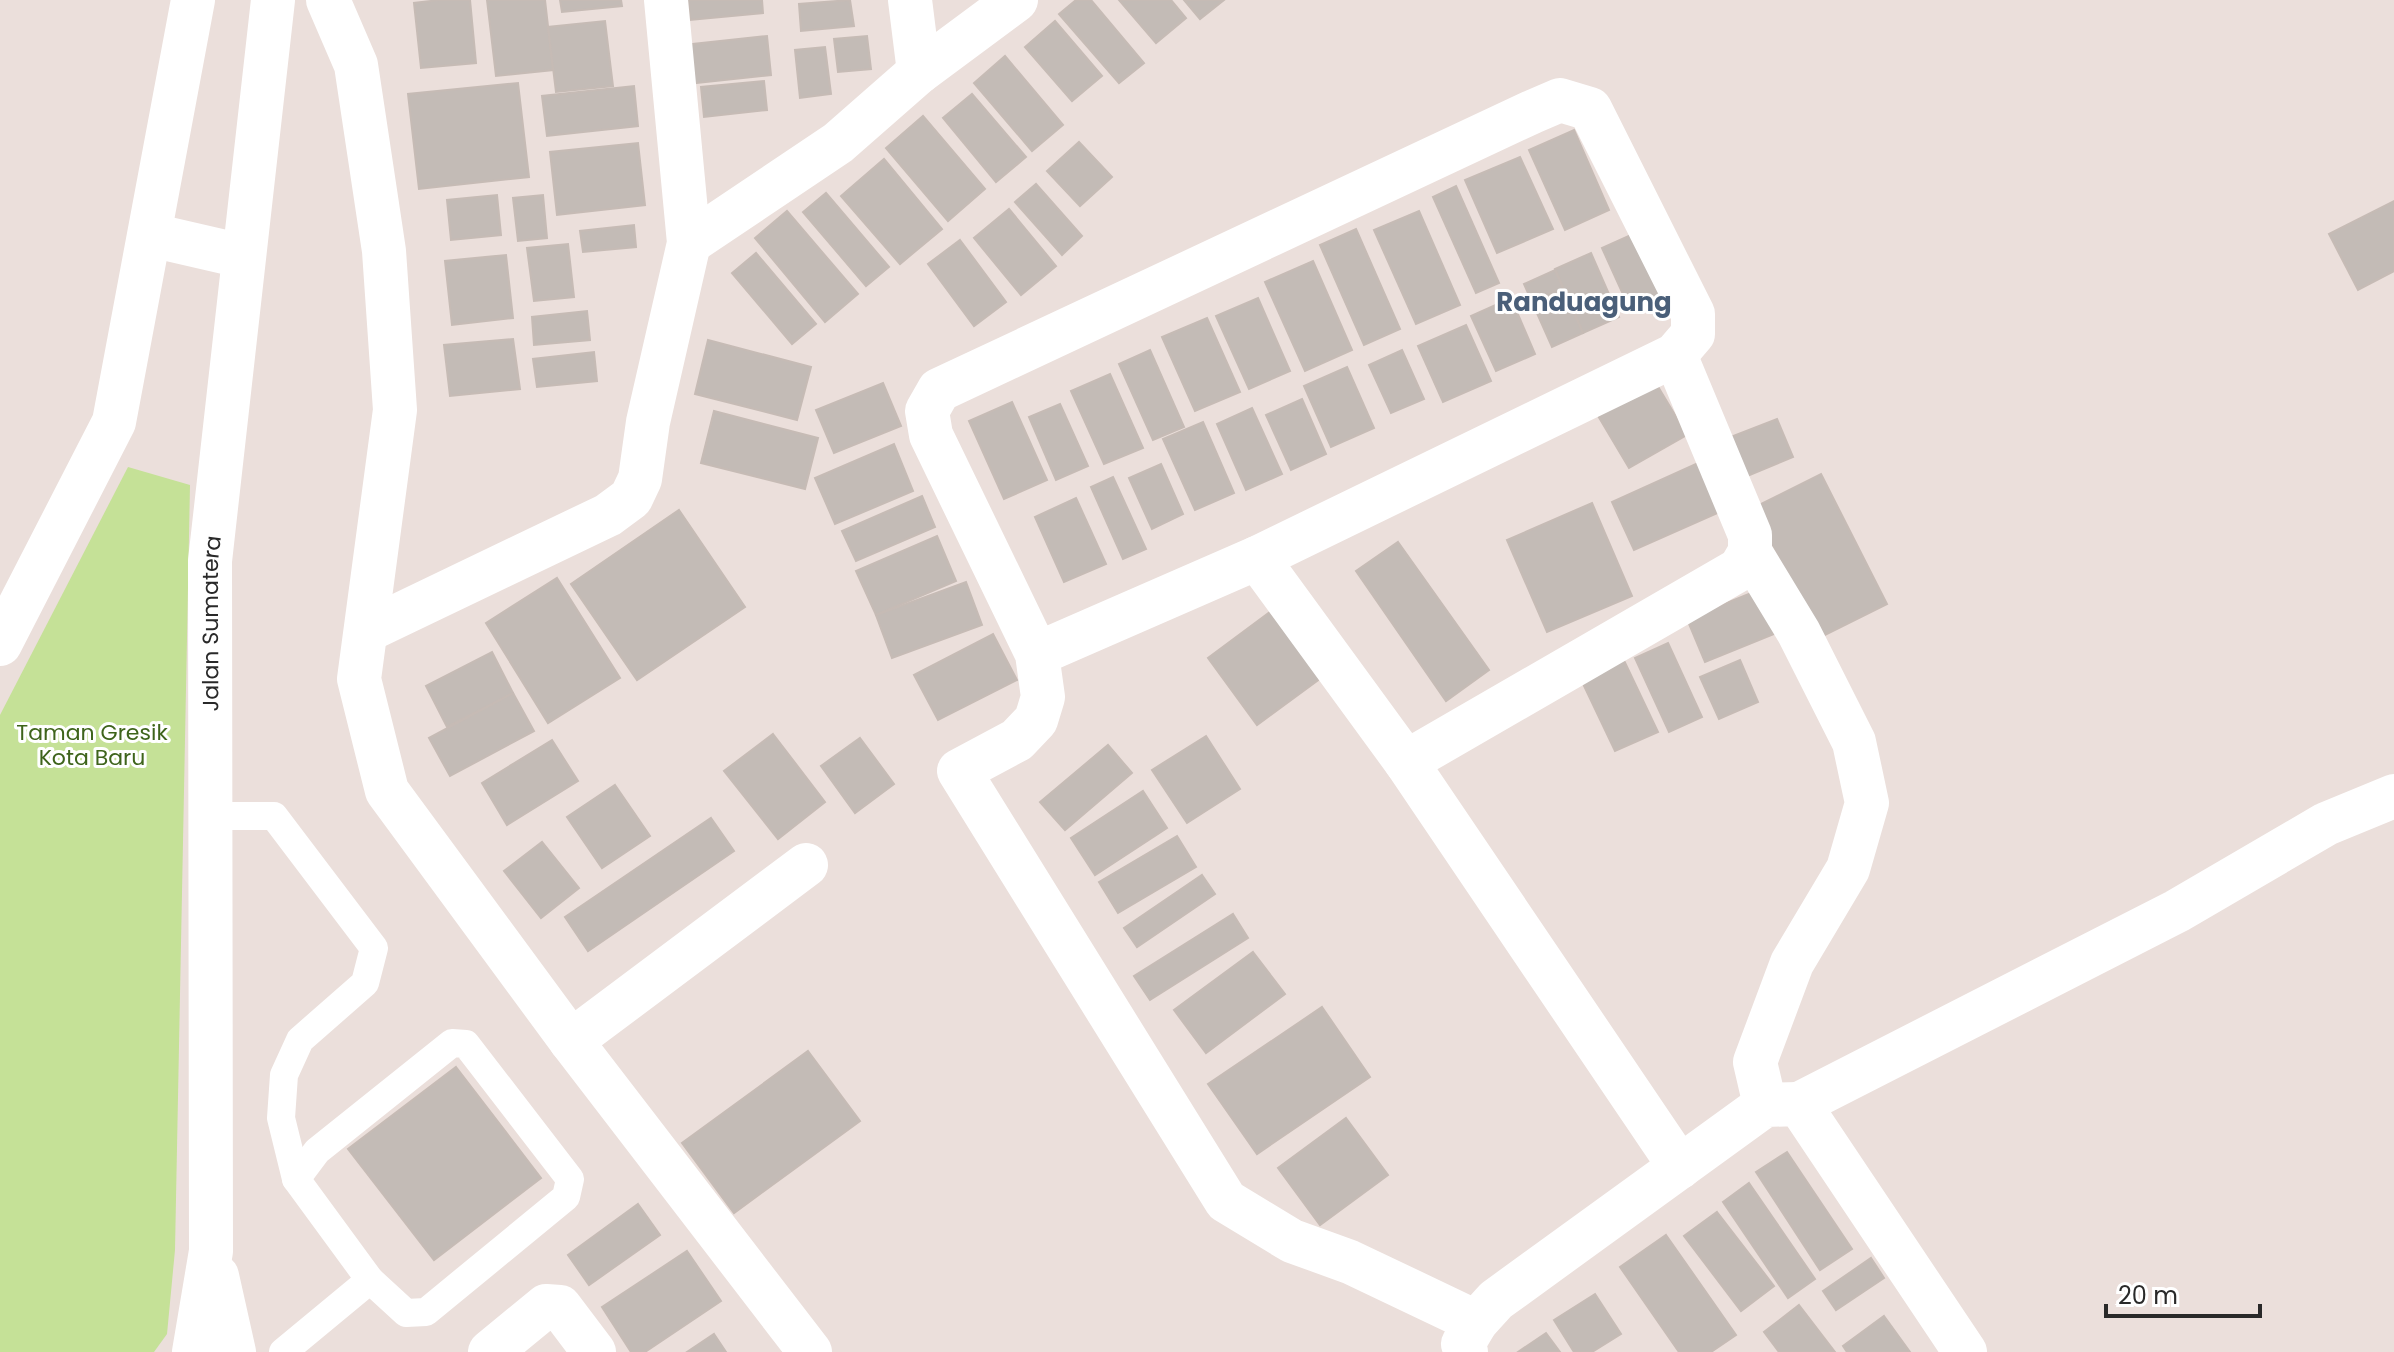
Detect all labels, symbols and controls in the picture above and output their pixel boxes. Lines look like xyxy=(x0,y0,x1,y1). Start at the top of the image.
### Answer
district label: Randuagung xyxy=(1496,284,1672,320)
street label: Jalan Sumatera xyxy=(194,534,228,712)
park label: Taman Gresik Kota Baru xyxy=(16,717,168,773)
scale bar xyxy=(2106,1268,2260,1318)
text: 20 m xyxy=(2118,1279,2178,1312)

